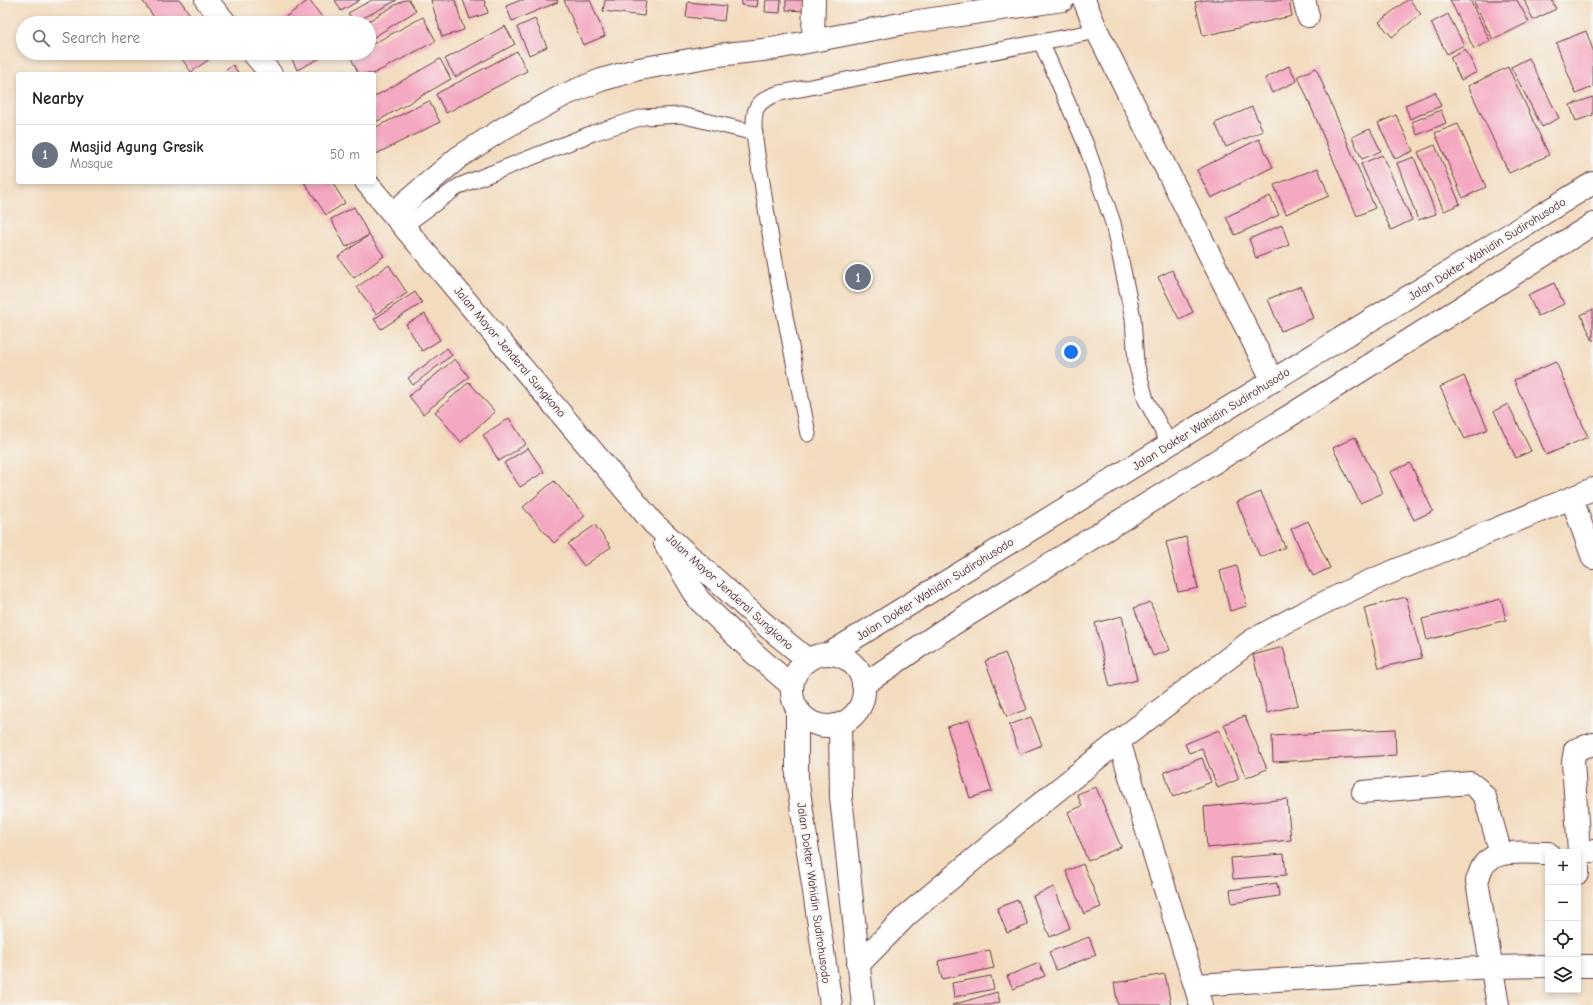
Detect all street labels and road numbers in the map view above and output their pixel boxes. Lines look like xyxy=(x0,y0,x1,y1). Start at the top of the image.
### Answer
street label: Jalan Dokter Wahidin Sudirohusodo xyxy=(1406,195,1568,303)
street label: Jalan Mayor Jenderal Sungkono xyxy=(451,284,569,420)
street label: Jalan Dokter Wahidin Sudirohusodo xyxy=(1130,365,1292,473)
street label: Jalan Mayor Jenderal Sungkono xyxy=(664,531,796,653)
street label: Jalan Dokter Wahidin Sudirohusodo xyxy=(854,535,1016,643)
street label: Jalan Dokter Wahidin Sudirohusodo xyxy=(794,802,834,984)

